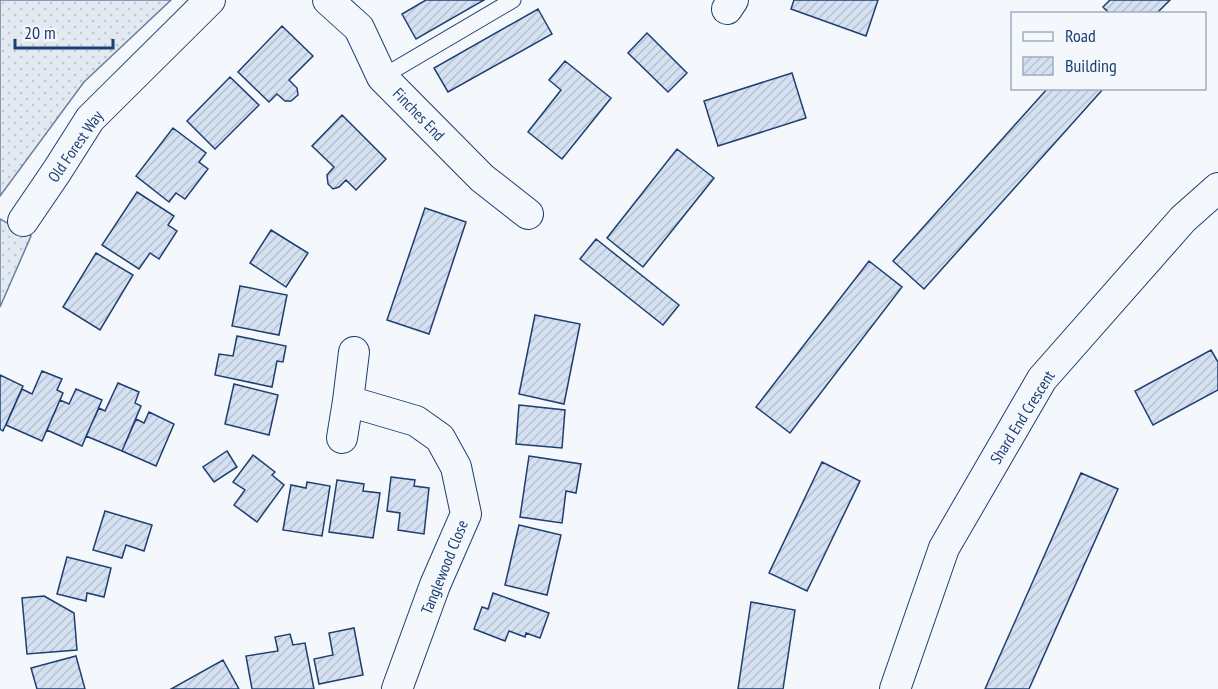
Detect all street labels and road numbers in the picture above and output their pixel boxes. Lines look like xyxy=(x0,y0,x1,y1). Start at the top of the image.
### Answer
street label: Finches End xyxy=(389,83,449,145)
street label: Old Forest Way xyxy=(43,106,107,186)
street label: Shard End Crescent xyxy=(985,366,1059,467)
street label: Tanglewood Close xyxy=(416,517,472,617)

